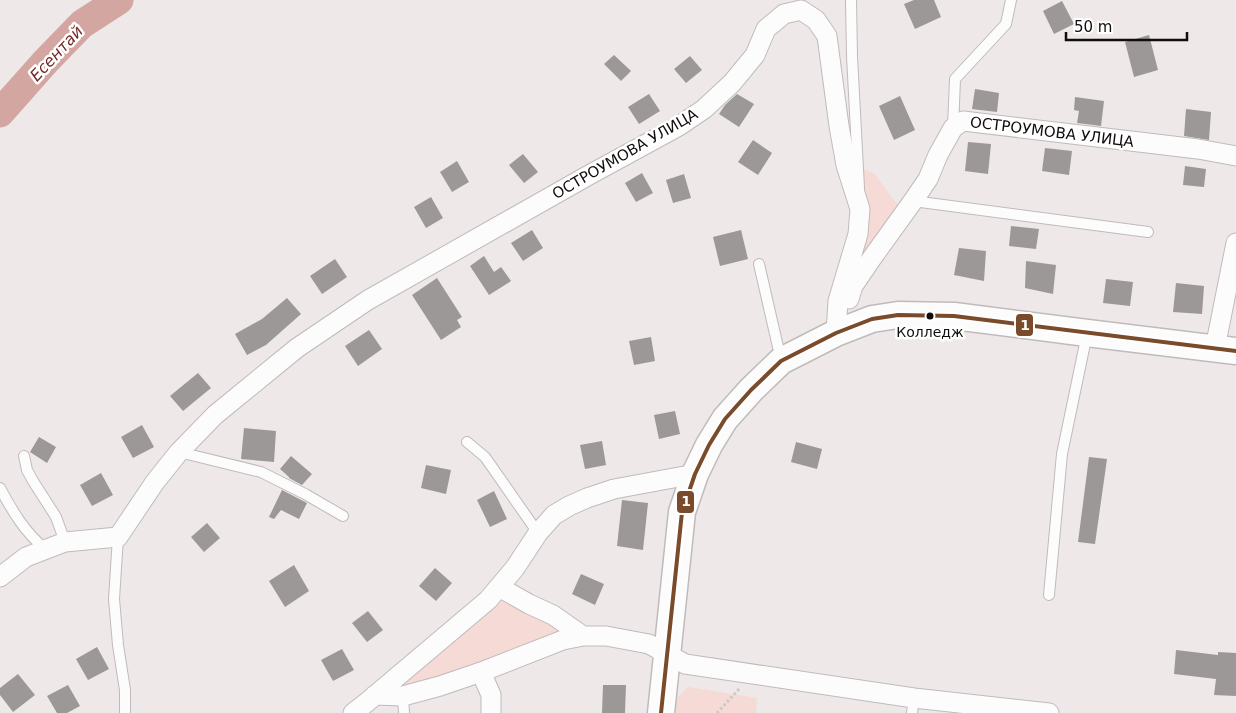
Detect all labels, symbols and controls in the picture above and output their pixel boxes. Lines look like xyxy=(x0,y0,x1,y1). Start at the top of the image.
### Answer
scale bar xyxy=(1066,10,1187,42)
text: 50 m xyxy=(1074,18,1112,36)
water label: Есентай xyxy=(26,22,87,85)
street label: ОСТРОУМОВА УЛИЦА xyxy=(549,105,702,203)
street label: ОСТРОУМОВА УЛИЦА xyxy=(969,113,1136,151)
marker: Колледж xyxy=(925,311,935,321)
line badge: 1 xyxy=(1015,313,1034,337)
text: 1 xyxy=(1020,317,1030,333)
place label: Колледж xyxy=(896,324,964,340)
line badge: 1 xyxy=(676,490,695,514)
text: 1 xyxy=(681,493,691,509)

